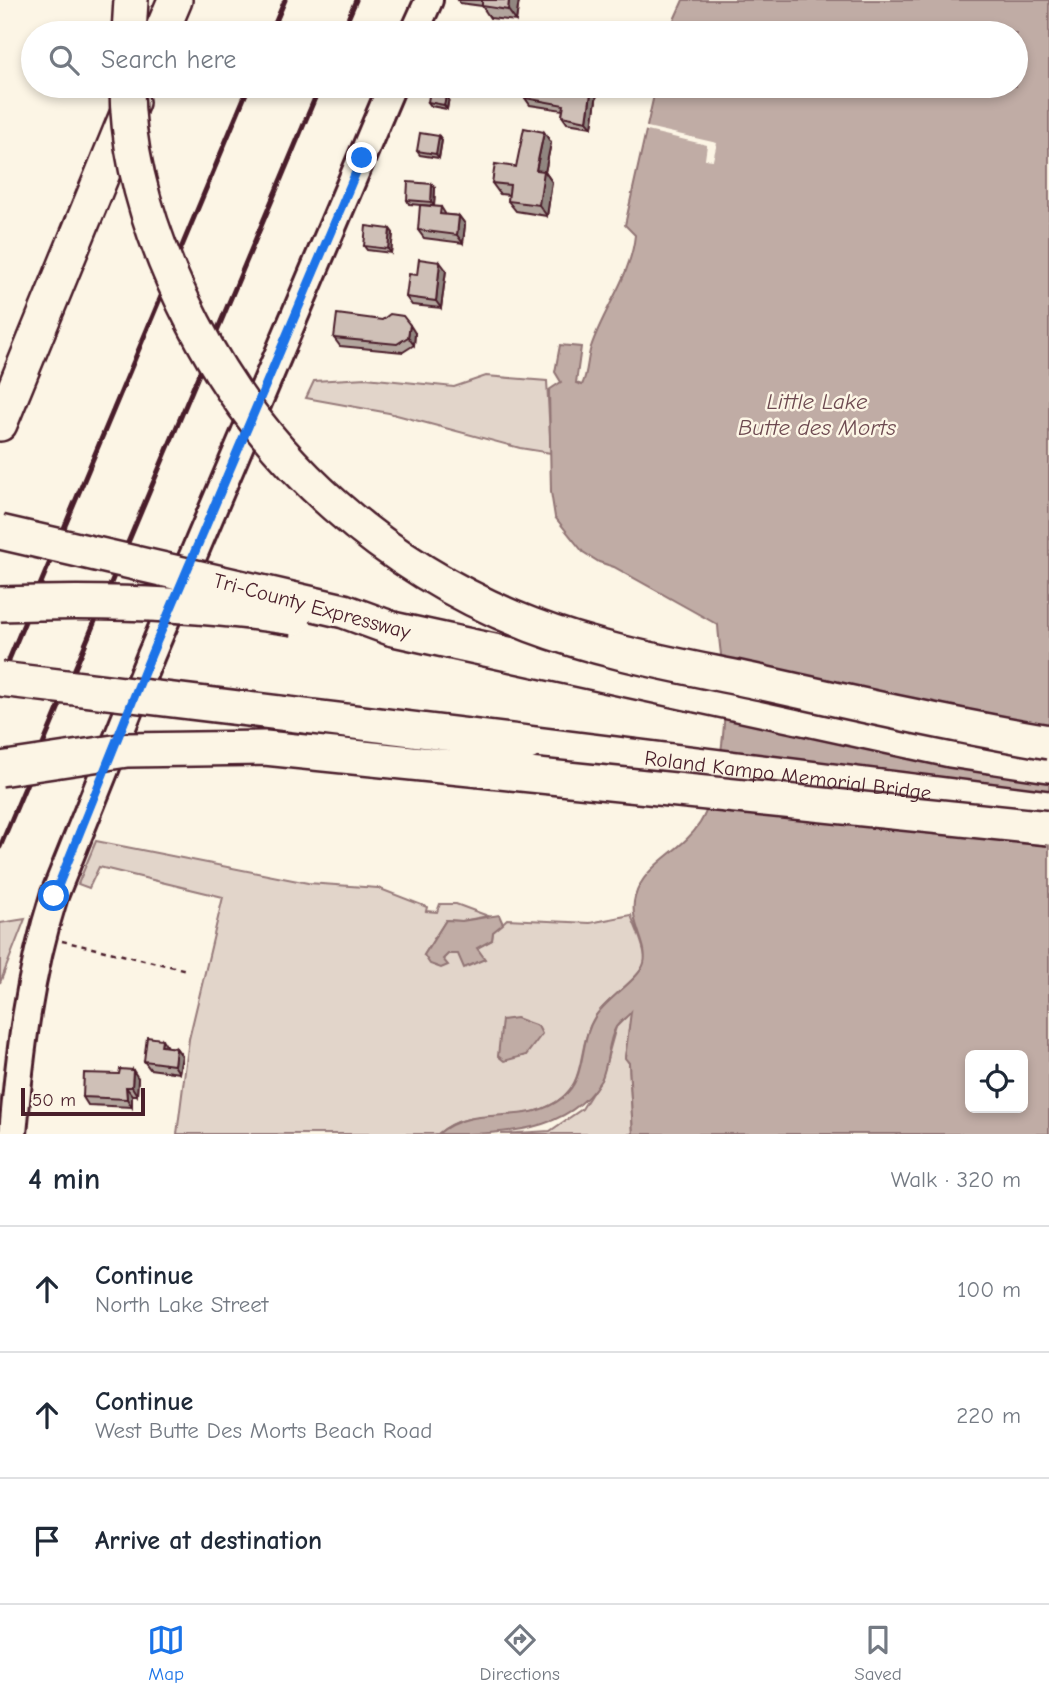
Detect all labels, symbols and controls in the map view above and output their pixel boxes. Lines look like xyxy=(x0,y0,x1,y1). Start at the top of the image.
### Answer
search box xyxy=(21,21,1028,98)
icon: search xyxy=(45,41,83,79)
text: Search here xyxy=(101,45,236,75)
route end xyxy=(346,142,377,173)
water label: Little Lake Butte des Morts xyxy=(738,388,897,441)
street label: Tri-County Expressway xyxy=(211,568,414,644)
street label: Roland Kampo Memorial Bridge xyxy=(643,746,933,805)
route start xyxy=(38,880,69,911)
map controls xyxy=(965,1050,1028,1113)
button: locate xyxy=(965,1050,1028,1113)
scale bar xyxy=(21,1085,145,1117)
text: 50 m xyxy=(32,1089,76,1111)
text: 4 min xyxy=(28,1162,100,1197)
text: Walk · 320 m xyxy=(891,1166,1021,1193)
text: Continue xyxy=(95,1261,193,1291)
icon: ahead xyxy=(28,1270,66,1308)
text: 100 m xyxy=(957,1276,1021,1303)
text: North Lake Street xyxy=(95,1291,268,1318)
text: Continue xyxy=(95,1387,193,1417)
icon: ahead xyxy=(28,1396,66,1434)
text: 220 m xyxy=(956,1402,1021,1429)
text: West Butte Des Morts Beach Road xyxy=(95,1417,432,1444)
icon: arrive xyxy=(28,1522,66,1560)
text: Arrive at destination xyxy=(95,1526,322,1556)
tab: Map xyxy=(147,1621,185,1685)
tab: Directions xyxy=(480,1621,560,1685)
tab: Saved xyxy=(854,1621,902,1685)

